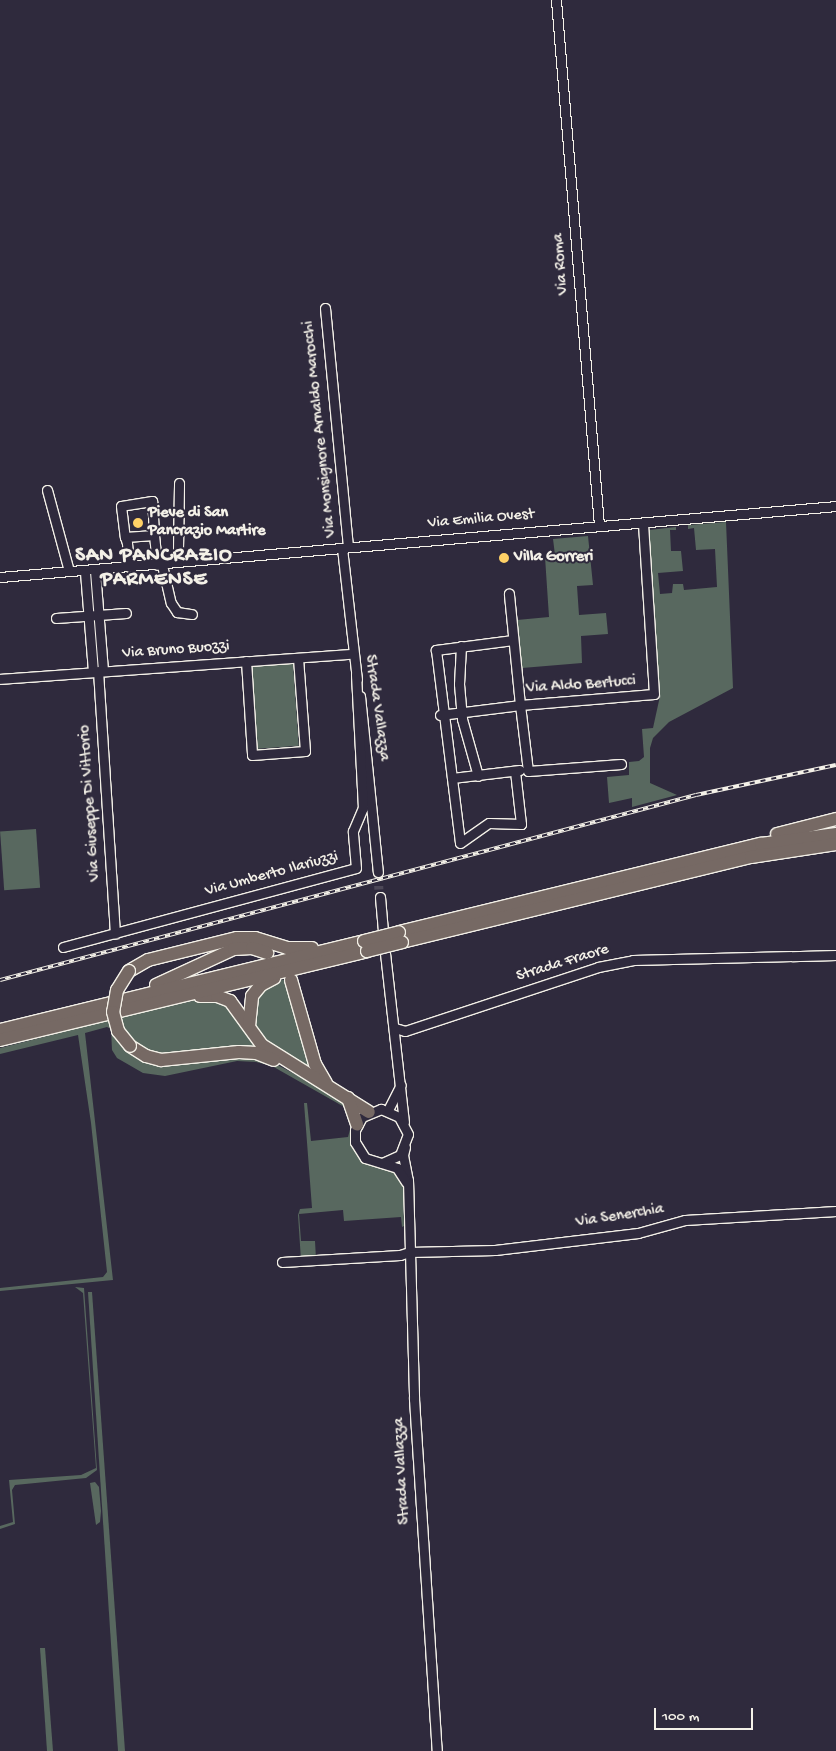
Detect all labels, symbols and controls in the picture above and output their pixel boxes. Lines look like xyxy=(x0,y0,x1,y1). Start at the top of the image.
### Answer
street label: Via Roma xyxy=(550,232,574,296)
street label: Via Monsignore Arnaldo Marocchi xyxy=(300,320,342,538)
place label: Pieve di San Pancrazio Martire xyxy=(148,504,265,542)
street label: Via Emilia Ovest xyxy=(427,506,535,534)
marker: Pieve di San Pancrazio Martire xyxy=(132,517,144,529)
district label: SAN PANCRAZIO PARMENSE xyxy=(74,544,234,594)
place label: Villa Gorreri xyxy=(514,548,593,568)
marker: Villa Gorreri xyxy=(498,552,510,564)
street label: Via Bruno Buozzi xyxy=(122,638,230,664)
street label: Strada Vallazza xyxy=(359,654,393,762)
street label: Via Aldo Bertucci xyxy=(525,673,637,699)
street label: Via Giuseppe Di Vittorio xyxy=(76,724,106,882)
street label: Via Umberto Ilariuzzi xyxy=(203,848,341,902)
street label: Strada Fraore xyxy=(515,941,611,987)
street label: Via Senerchia xyxy=(575,1201,665,1233)
street label: Strada Vallazza xyxy=(391,1417,415,1525)
scale bar xyxy=(656,1698,755,1730)
text: 100 m xyxy=(662,1708,699,1726)

